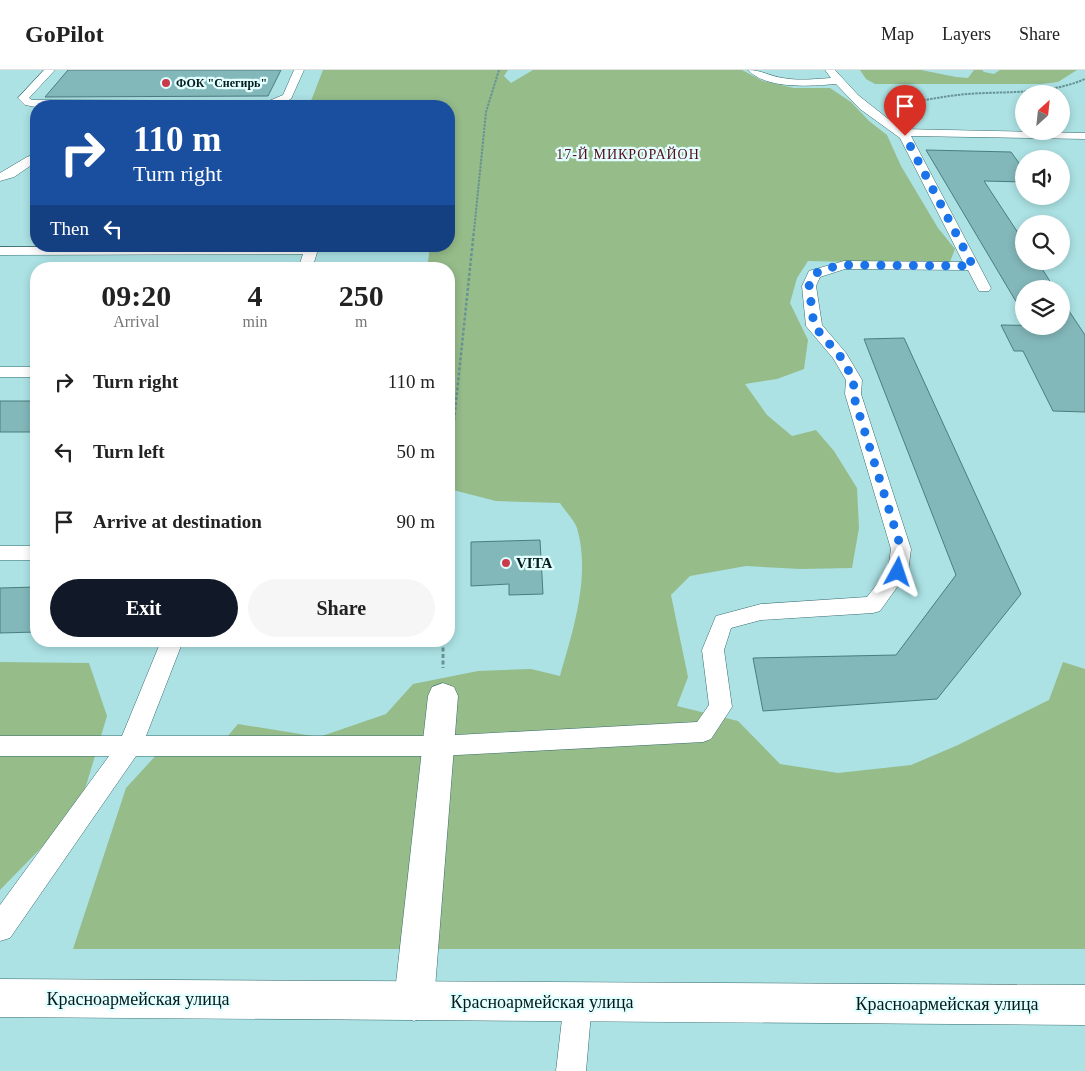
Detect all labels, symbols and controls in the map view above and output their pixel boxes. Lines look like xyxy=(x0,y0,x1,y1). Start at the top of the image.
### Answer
text: GoPilot xyxy=(25,21,104,47)
text: Map xyxy=(881,24,914,44)
text: Layers xyxy=(942,24,991,44)
text: Share xyxy=(1019,24,1060,44)
place label: ФОК "Снегирь" xyxy=(176,76,267,90)
marker: ФОК "Снегирь" xyxy=(160,77,172,89)
pin xyxy=(884,85,926,136)
north arrow xyxy=(1015,85,1070,140)
map controls xyxy=(1015,85,1070,335)
icon: arrive xyxy=(891,92,919,120)
icon: right xyxy=(50,120,115,185)
text: 110 m xyxy=(133,120,221,159)
district label: 17-Й МИКРОРАЙОН xyxy=(556,146,700,162)
button: sound xyxy=(1015,150,1070,205)
text: Turn right xyxy=(133,161,222,186)
icon: left xyxy=(99,215,127,243)
button: search xyxy=(1015,215,1070,270)
text: Then xyxy=(50,218,89,239)
text: 09:20 xyxy=(101,279,171,312)
text: 4 xyxy=(247,279,262,312)
text: 250 xyxy=(339,279,384,312)
button: layers xyxy=(1015,280,1070,335)
text: Arrival xyxy=(113,313,159,330)
text: min xyxy=(243,313,267,330)
text: m xyxy=(355,313,367,330)
icon: right xyxy=(50,368,78,396)
text: Turn right xyxy=(93,371,178,392)
text: 110 m xyxy=(388,371,435,392)
icon: left xyxy=(50,438,78,466)
text: Turn left xyxy=(93,441,165,462)
text: 50 m xyxy=(396,441,435,462)
icon: arrive xyxy=(50,508,78,536)
text: Arrive at destination xyxy=(93,511,262,532)
text: 90 m xyxy=(396,511,435,532)
position arrow xyxy=(871,545,923,597)
place label: VITA xyxy=(516,555,553,571)
marker: VITA xyxy=(500,557,512,569)
button: Exit xyxy=(50,579,238,637)
button: Share xyxy=(248,579,435,637)
street label: Красноармейская улица xyxy=(46,989,230,1009)
street label: Красноармейская улица xyxy=(450,992,634,1012)
street label: Красноармейская улица xyxy=(855,994,1039,1014)

